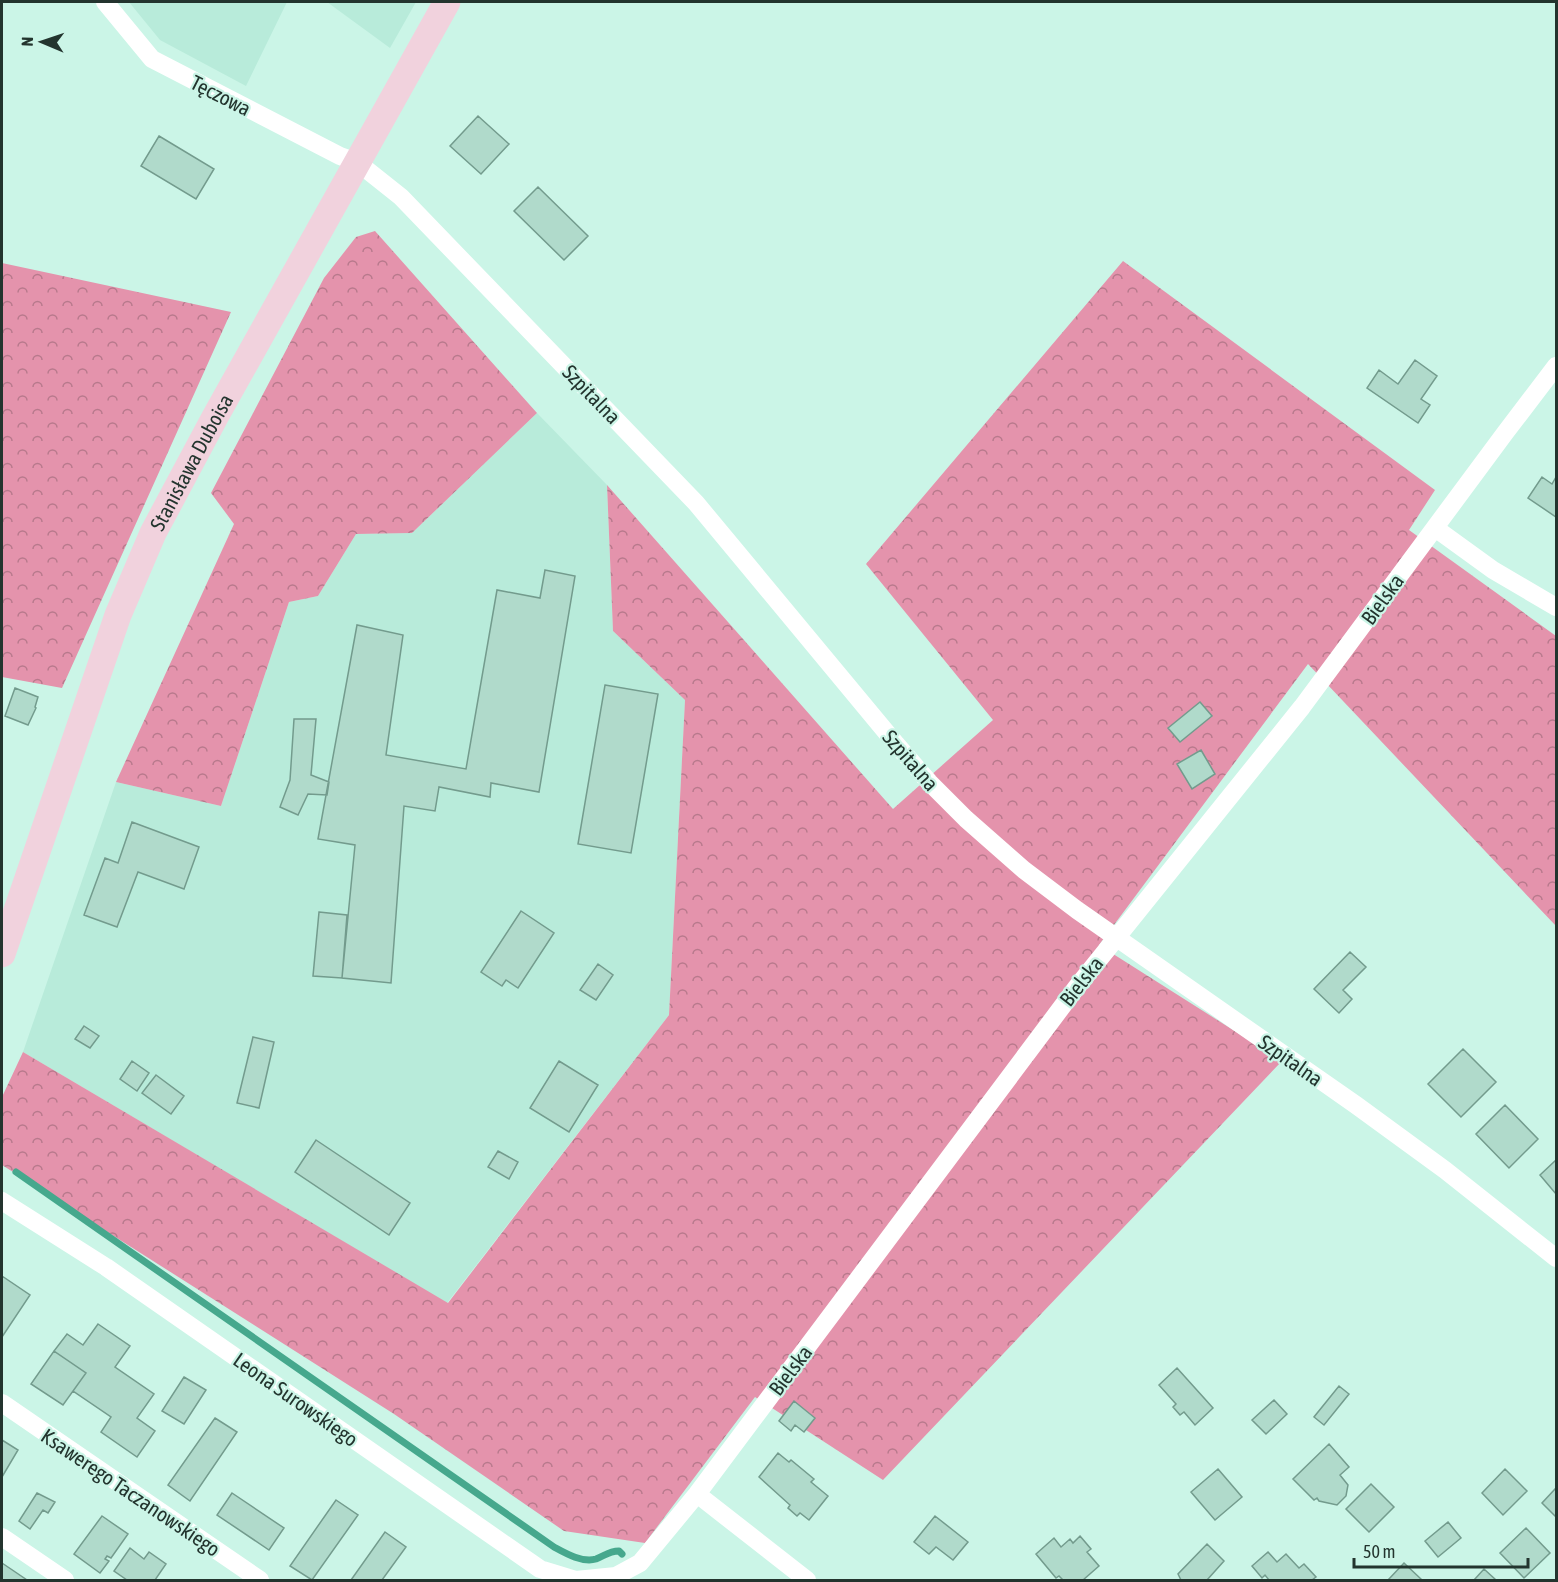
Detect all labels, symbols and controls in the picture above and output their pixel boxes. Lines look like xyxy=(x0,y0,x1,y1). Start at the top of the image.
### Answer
north arrow xyxy=(12,12,72,72)
text: N xyxy=(18,36,36,47)
street label: Tęczowa xyxy=(187,70,255,120)
street label: Szpitalna xyxy=(558,360,626,428)
street label: Stanisława Duboisa xyxy=(145,390,237,534)
street label: Bielska xyxy=(1356,569,1408,629)
street label: Szpitalna xyxy=(878,725,944,795)
street label: Bielska xyxy=(1054,951,1108,1011)
street label: Szpitalna xyxy=(1254,1029,1328,1091)
street label: Bielska xyxy=(763,1340,817,1400)
street label: Leona Surowskiego xyxy=(229,1347,363,1451)
street label: Ksawerego Taczanowskiego xyxy=(37,1423,225,1561)
scale bar xyxy=(1354,1531,1528,1569)
text: 50 m xyxy=(1363,1541,1395,1562)

